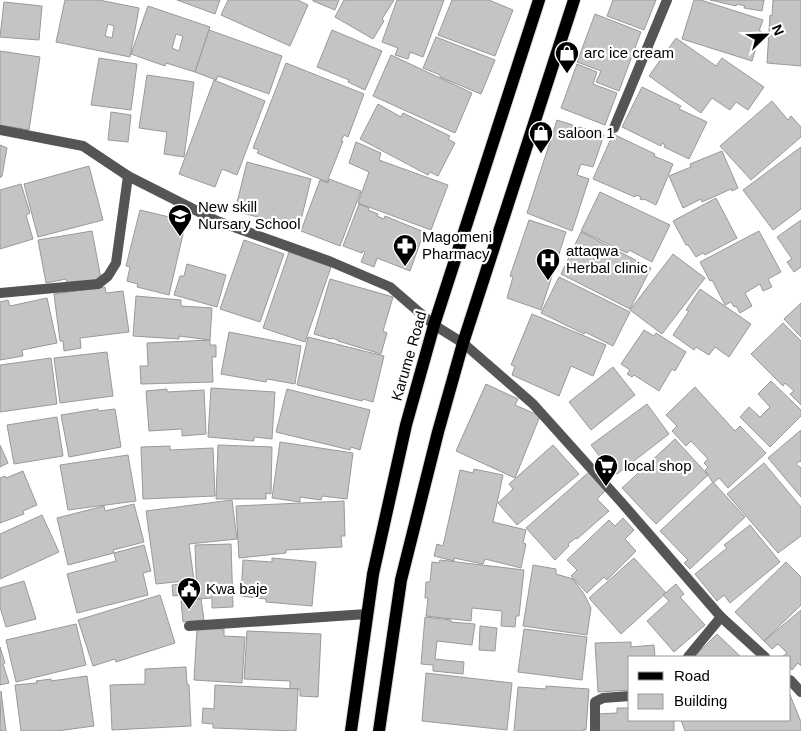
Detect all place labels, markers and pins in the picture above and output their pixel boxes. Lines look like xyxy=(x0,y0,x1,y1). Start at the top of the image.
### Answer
shop icon: arc ice cream xyxy=(554,40,580,74)
place label: arc ice cream xyxy=(584,44,674,61)
shop icon: saloon 1 xyxy=(528,120,554,154)
place label: saloon 1 xyxy=(558,124,615,141)
place label: New skill Nursary School xyxy=(198,198,301,232)
school or university icon: New skill Nursary School xyxy=(167,203,193,237)
place label: Magomeni Pharmacy xyxy=(422,228,492,262)
pharmacy icon: Magomeni Pharmacy xyxy=(392,233,418,267)
place label: attaqwa Herbal clinic xyxy=(566,242,648,276)
hospital icon: attaqwa Herbal clinic xyxy=(535,247,561,281)
supermarket icon: local shop xyxy=(593,453,619,487)
place label: local shop xyxy=(624,457,692,474)
public building icon: Kwa baje xyxy=(176,576,202,610)
place label: Kwa baje xyxy=(206,580,268,597)

